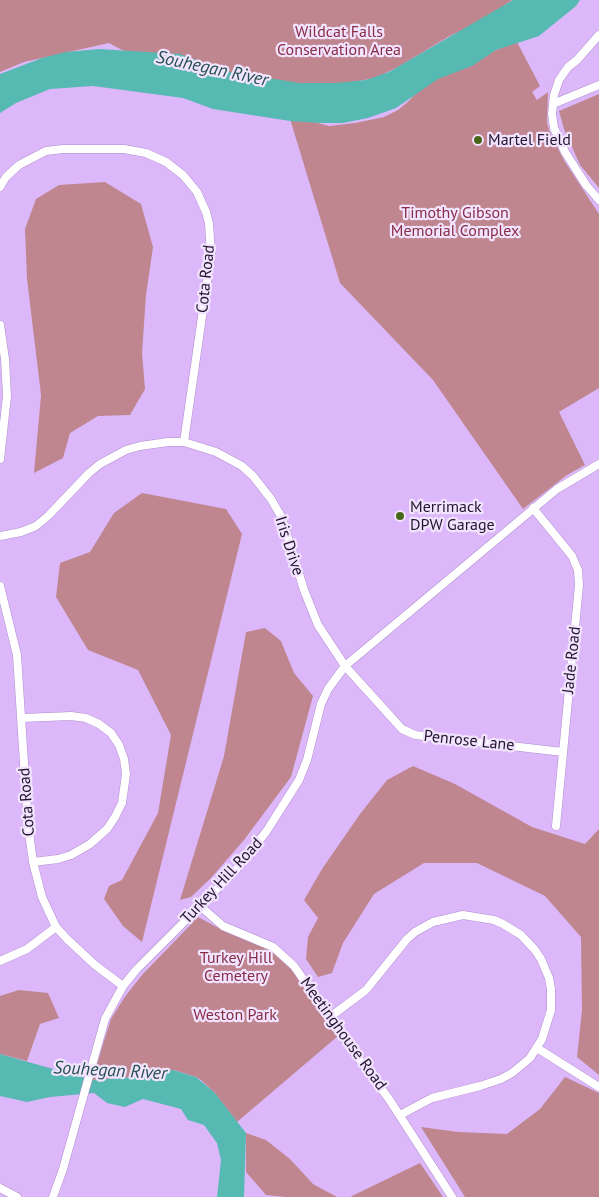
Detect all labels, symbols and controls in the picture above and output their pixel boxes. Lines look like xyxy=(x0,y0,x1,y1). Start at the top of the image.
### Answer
park label: Wildcat Falls Conservation Area xyxy=(277,22,401,60)
water label: Souhegan River xyxy=(154,47,270,91)
place label: Martel Field xyxy=(488,130,571,150)
marker: Martel Field xyxy=(472,134,484,146)
park label: Timothy Gibson Memorial Complex xyxy=(391,203,519,241)
street label: Cota Road xyxy=(193,244,219,314)
place label: Merrimack DPW Garage xyxy=(410,497,495,535)
marker: Merrimack DPW Garage xyxy=(394,510,406,522)
street label: Iris Drive xyxy=(270,514,308,578)
street label: Jade Road xyxy=(559,625,585,695)
street label: Penrose Lane xyxy=(423,727,515,755)
street label: Cota Road xyxy=(15,767,39,837)
street label: Turkey Hill Road xyxy=(177,834,267,928)
park label: Turkey Hill Cemetery xyxy=(200,948,272,986)
street label: Meetinghouse Road xyxy=(296,974,390,1094)
park label: Weston Park xyxy=(193,1005,277,1025)
water label: Souhegan River xyxy=(53,1057,167,1085)

